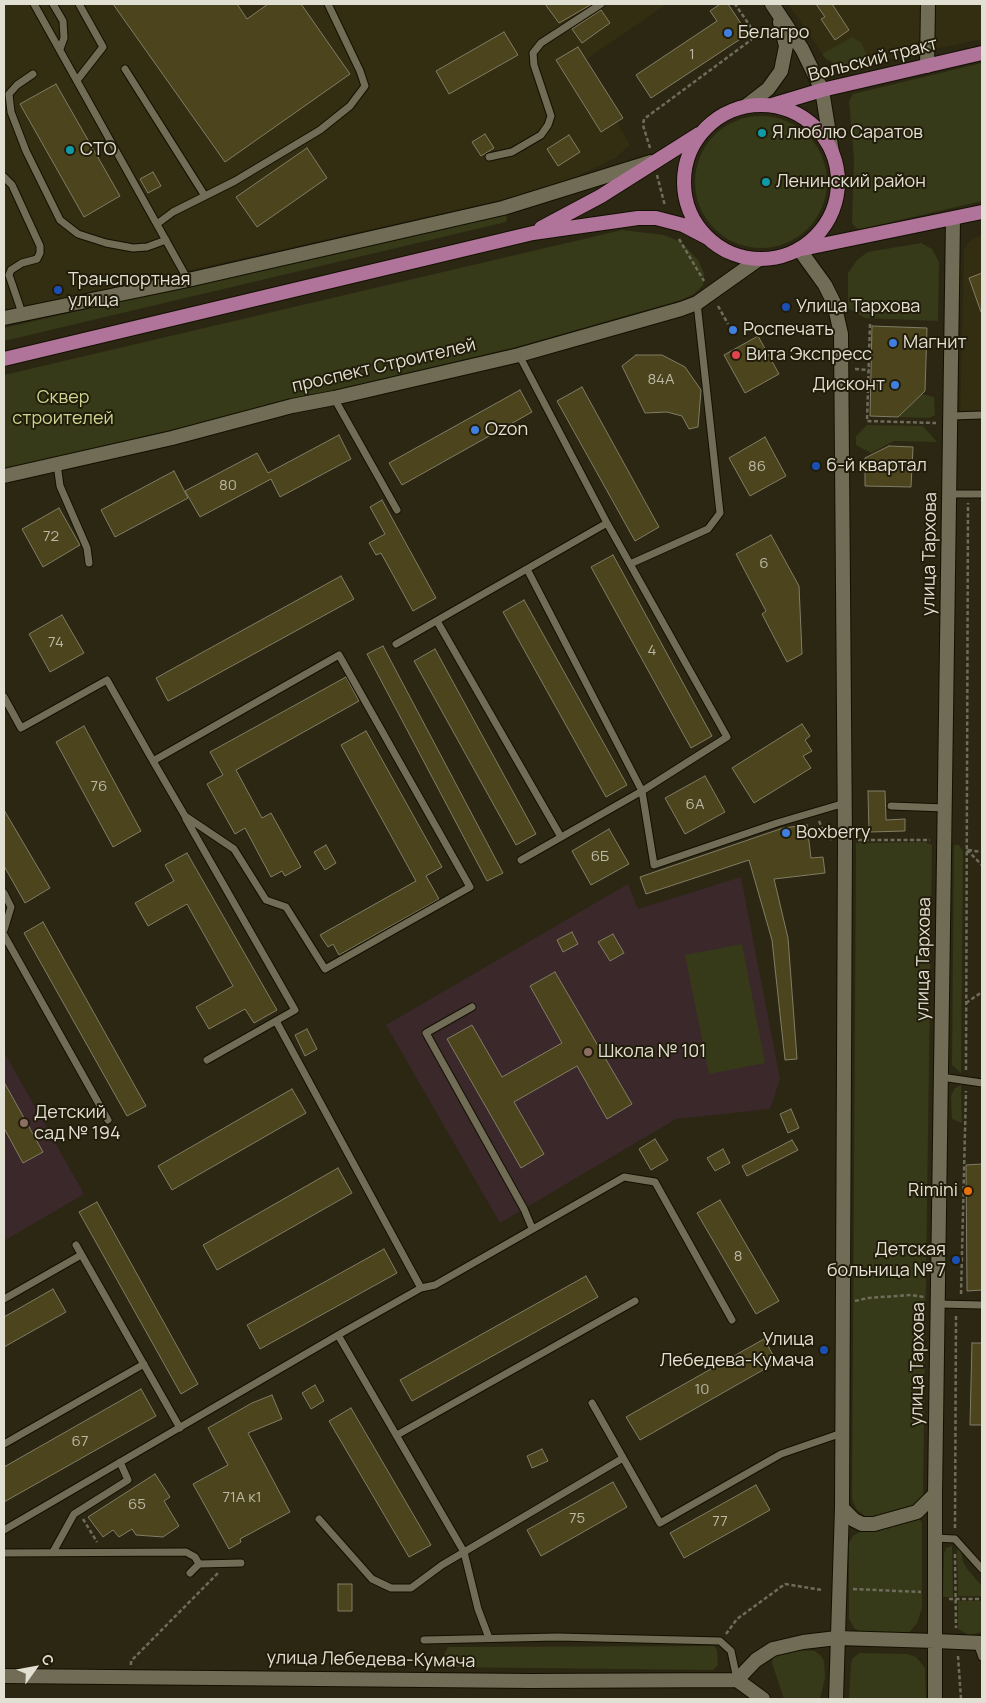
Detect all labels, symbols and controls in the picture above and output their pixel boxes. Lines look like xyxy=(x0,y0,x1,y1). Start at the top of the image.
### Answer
place label: Белагро xyxy=(738,22,809,44)
marker: Белагро xyxy=(722,27,734,39)
street label: Вольский тракт xyxy=(806,33,940,87)
house number: 1 xyxy=(689,46,695,64)
place label: Я люблю Саратов xyxy=(772,122,923,144)
marker: Я люблю Саратов xyxy=(756,127,768,139)
place label: СТО xyxy=(80,139,117,161)
marker: СТО xyxy=(64,144,76,156)
place label: Ленинский район xyxy=(776,171,926,193)
marker: Ленинский район xyxy=(760,176,772,188)
place label: Транспортная улица xyxy=(68,269,190,312)
marker: Транспортная улица xyxy=(52,284,64,296)
place label: Улица Тархова xyxy=(796,296,920,318)
marker: Улица Тархова xyxy=(780,301,792,313)
place label: Роспечать xyxy=(743,319,834,341)
marker: Роспечать xyxy=(727,324,739,336)
place label: Магнит xyxy=(903,332,966,354)
street label: проспект Строителей xyxy=(290,334,478,398)
marker: Магнит xyxy=(887,337,899,349)
place label: Вита Экспресс xyxy=(746,344,872,366)
marker: Вита Экспресс xyxy=(730,349,742,361)
house number: 84А xyxy=(647,371,675,389)
place label: Дисконт xyxy=(812,374,885,396)
marker: Дисконт xyxy=(889,379,901,391)
park label: Cквер cтроителей xyxy=(12,387,114,429)
place label: Ozon xyxy=(485,419,528,441)
marker: Ozon xyxy=(469,424,481,436)
place label: 6-й квартал xyxy=(826,455,927,477)
house number: 86 xyxy=(748,458,766,476)
marker: 6-й квартал xyxy=(810,460,822,472)
house number: 80 xyxy=(219,477,237,495)
street label: улица Тархова xyxy=(918,492,942,616)
house number: 72 xyxy=(43,528,59,546)
house number: 6 xyxy=(759,555,769,573)
house number: 74 xyxy=(48,634,64,652)
house number: 4 xyxy=(648,642,656,660)
house number: 76 xyxy=(91,778,107,796)
house number: 6А xyxy=(686,796,704,814)
place label: Boxberry xyxy=(796,822,871,844)
marker: Boxberry xyxy=(780,827,792,839)
house number: 6Б xyxy=(591,848,609,866)
street label: улица Тархова xyxy=(912,897,936,1021)
place label: Школа № 101 xyxy=(598,1041,706,1063)
marker: Школа № 101 xyxy=(582,1046,594,1058)
place label: Детский сад № 194 xyxy=(34,1102,121,1144)
marker: Детский сад № 194 xyxy=(18,1117,30,1129)
place label: Rimini xyxy=(908,1180,958,1202)
marker: Rimini xyxy=(962,1185,974,1197)
place label: Детская больница № 7 xyxy=(827,1239,946,1282)
house number: 8 xyxy=(734,1248,742,1266)
marker: Детская больница № 7 xyxy=(950,1254,962,1266)
street label: улица Тархова xyxy=(906,1302,930,1426)
place label: Улица Лебедева-Кумача xyxy=(660,1329,814,1372)
marker: Улица Лебедева-Кумача xyxy=(818,1344,830,1356)
house number: 10 xyxy=(695,1381,709,1399)
house number: 67 xyxy=(72,1433,88,1451)
house number: 71А к1 xyxy=(222,1489,262,1507)
house number: 65 xyxy=(128,1496,146,1514)
house number: 75 xyxy=(569,1510,585,1528)
house number: 77 xyxy=(712,1513,728,1531)
north arrow xyxy=(10,1643,60,1693)
street label: улица Лебедева-Кумача xyxy=(266,1647,476,1673)
text: С xyxy=(37,1650,59,1669)

